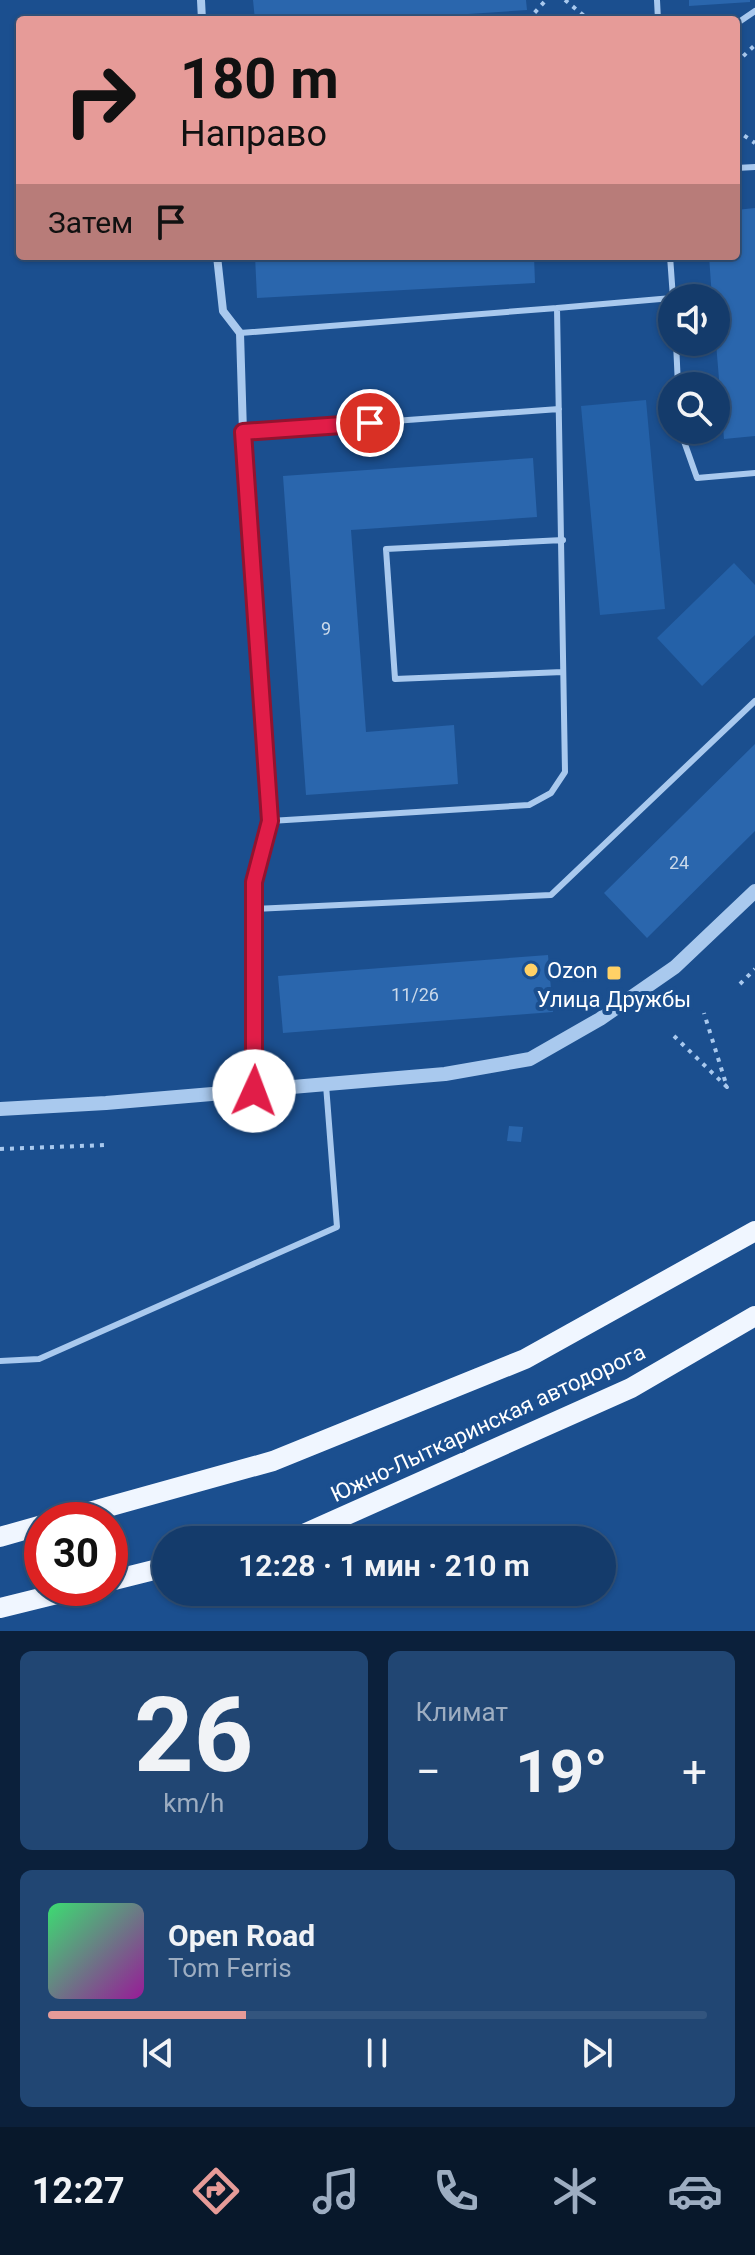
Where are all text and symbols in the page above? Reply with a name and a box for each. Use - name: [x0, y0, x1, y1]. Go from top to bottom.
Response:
- text: 180 m: [180, 46, 339, 112]
- icon: right: [48, 48, 152, 152]
- text: Направо: [180, 113, 327, 155]
- icon: arrive: [149, 200, 193, 244]
- text: Затем: [48, 205, 133, 240]
- map controls: [658, 284, 730, 444]
- button: sound: [658, 284, 730, 356]
- button: search: [658, 372, 730, 444]
- pin: [336, 389, 404, 457]
- icon: arrive: [348, 401, 392, 445]
- house number: 9: [321, 618, 331, 639]
- house number: 24: [669, 852, 689, 873]
- place label: Ozon: [547, 958, 598, 983]
- marker: Ozon: [522, 961, 540, 979]
- marker: Улица Дружбы: [605, 964, 623, 982]
- house number: 11/26: [391, 984, 439, 1005]
- place label: Улица Дружбы: [537, 987, 691, 1012]
- position arrow: [212, 1049, 296, 1133]
- street label: Южно-Лыткаринская автодорога: [327, 1339, 649, 1507]
- speed limit sign: 30: [24, 1502, 128, 1606]
- text: 12:28 · 1 мин · 210 m: [238, 1548, 530, 1583]
- text: 26: [134, 1675, 253, 1796]
- text: Климат: [416, 1697, 508, 1727]
- text: 19°: [515, 1736, 607, 1807]
- text: −: [416, 1746, 441, 1798]
- text: +: [682, 1746, 707, 1798]
- text: km/h: [163, 1788, 224, 1818]
- text: Open Road: [168, 1918, 315, 1953]
- text: Tom Ferris: [168, 1953, 292, 1983]
- icon: previous: [136, 2031, 180, 2075]
- icon: pause: [355, 2031, 399, 2075]
- icon: next: [575, 2031, 619, 2075]
- icon: directions: [188, 2163, 244, 2219]
- icon: music: [308, 2163, 364, 2219]
- icon: phone: [428, 2163, 484, 2219]
- icon: climate: [547, 2163, 603, 2219]
- icon: car: [667, 2163, 723, 2219]
- text: 12:27: [32, 2170, 125, 2212]

